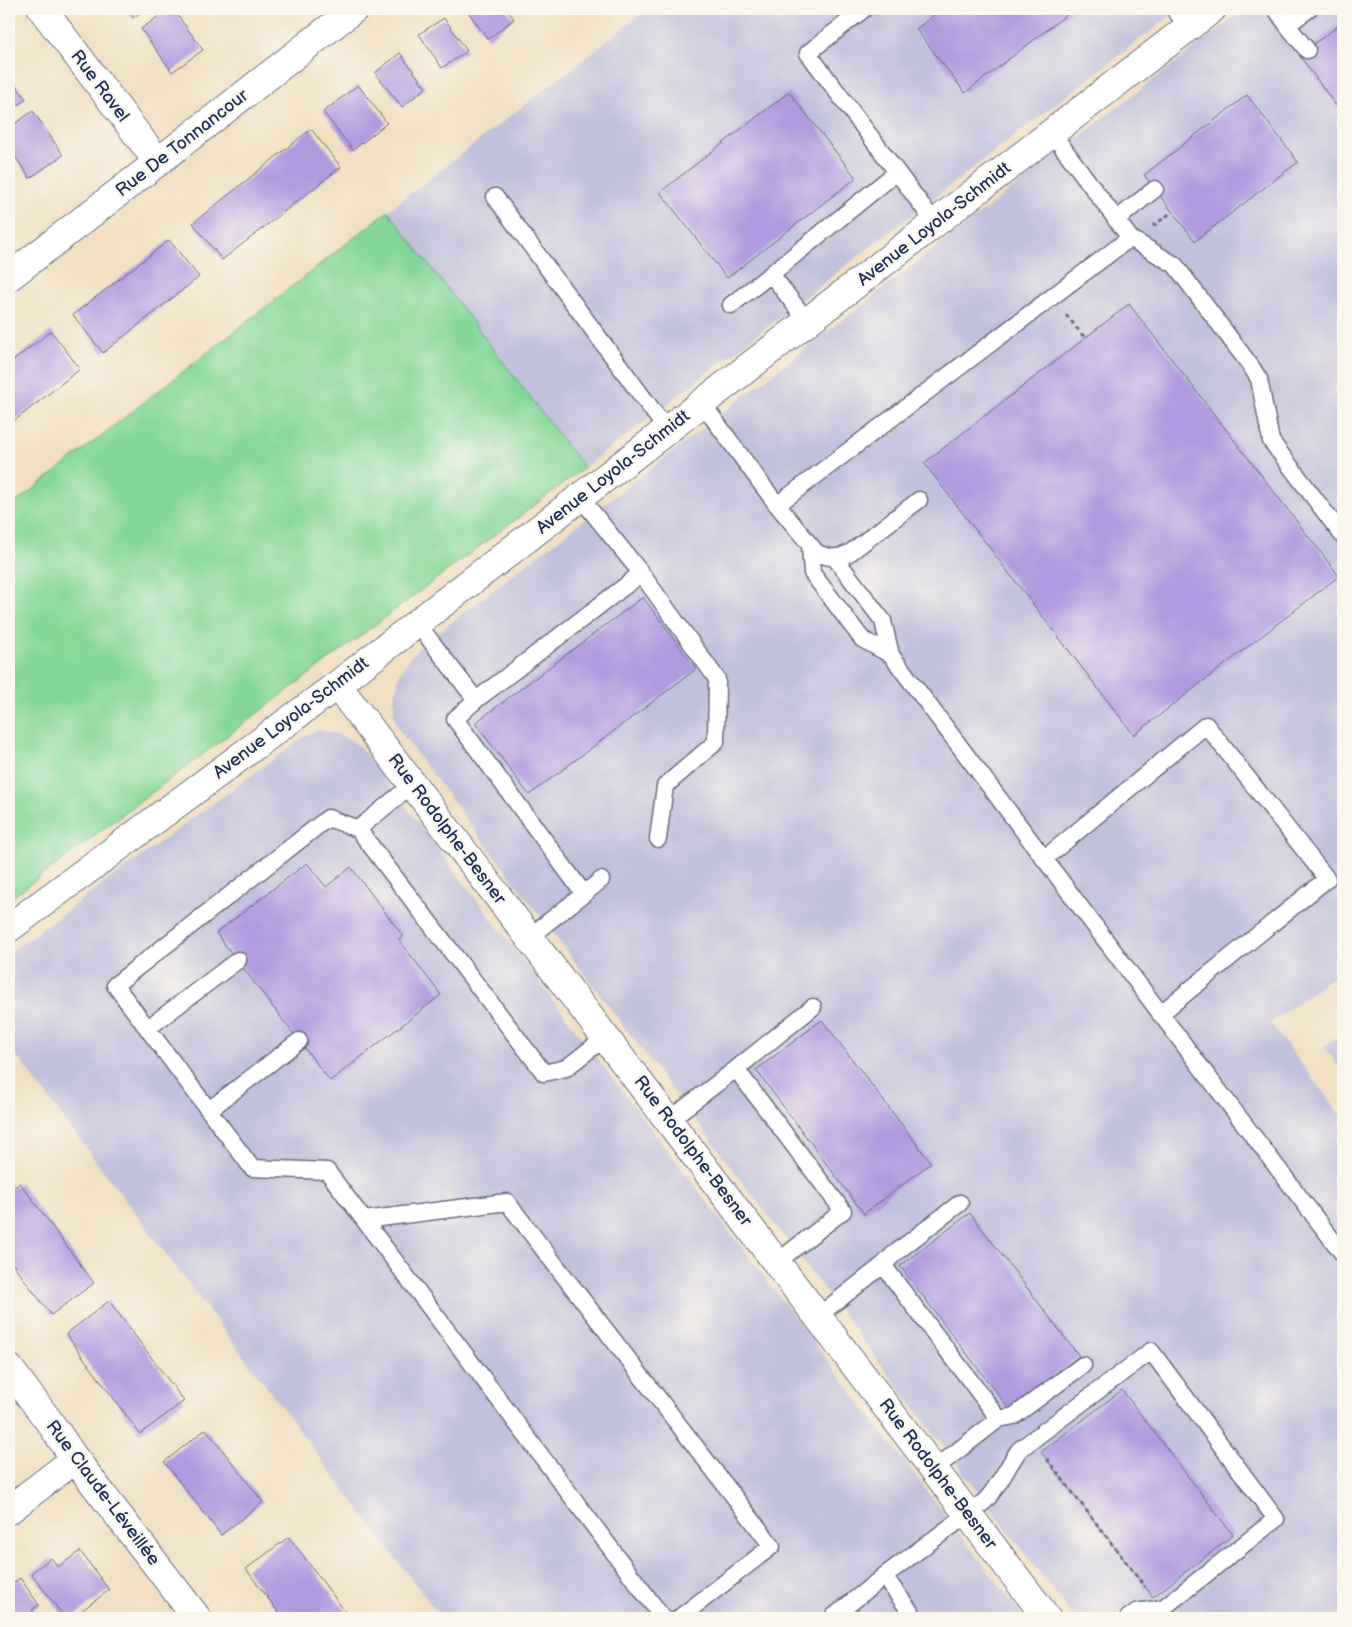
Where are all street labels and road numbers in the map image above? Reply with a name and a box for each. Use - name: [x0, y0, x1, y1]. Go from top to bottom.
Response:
- street label: Rue Ravel: [66, 46, 134, 126]
- street label: Rue De Tonnancour: [112, 85, 253, 201]
- street label: Avenue Loyola-Schmidt: [853, 157, 1015, 290]
- street label: Avenue Loyola-Schmidt: [532, 405, 694, 538]
- street label: Avenue Loyola-Schmidt: [209, 652, 373, 783]
- street label: Rue Rodolphe-Besner: [384, 750, 511, 909]
- street label: Rue Rodolphe-Besner: [630, 1072, 757, 1231]
- street label: Rue Rodolphe-Besner: [875, 1395, 1002, 1554]
- street label: Rue Claude-Léveillée: [42, 1416, 165, 1570]

